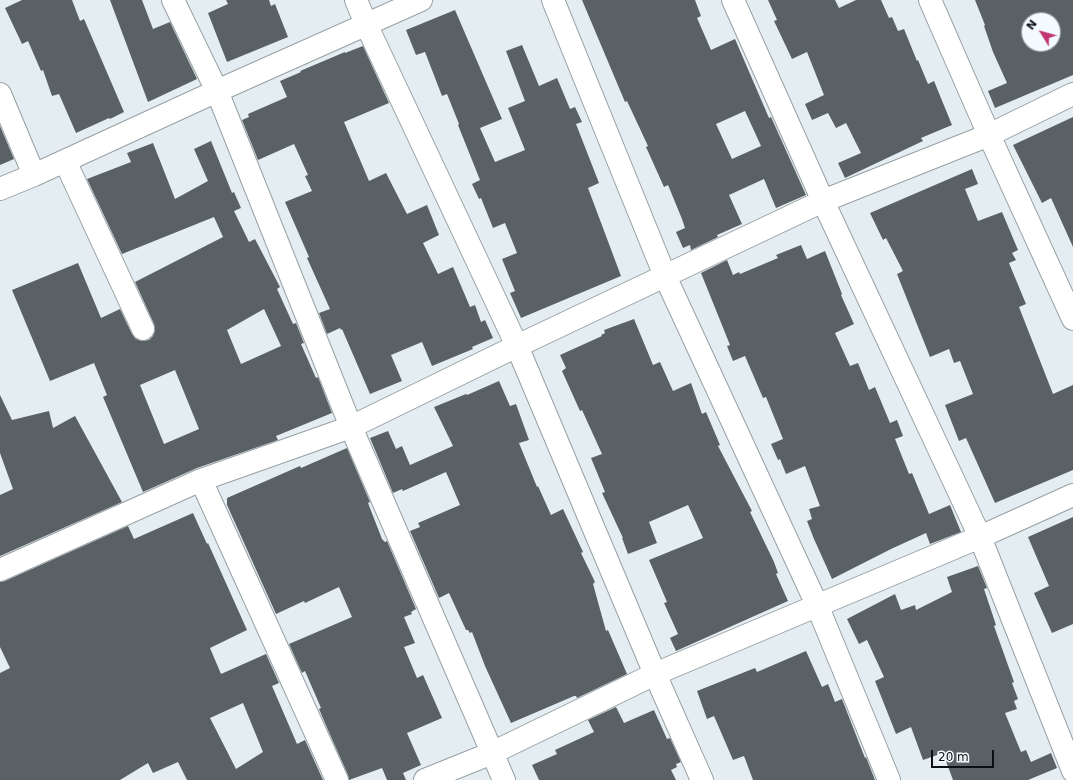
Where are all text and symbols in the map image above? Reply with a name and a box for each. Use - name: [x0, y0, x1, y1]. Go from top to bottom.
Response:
- north arrow: [1021, 12, 1061, 52]
- text: N: [1024, 17, 1040, 33]
- scale bar: [933, 742, 996, 768]
- text: 20 m: [938, 750, 969, 764]

